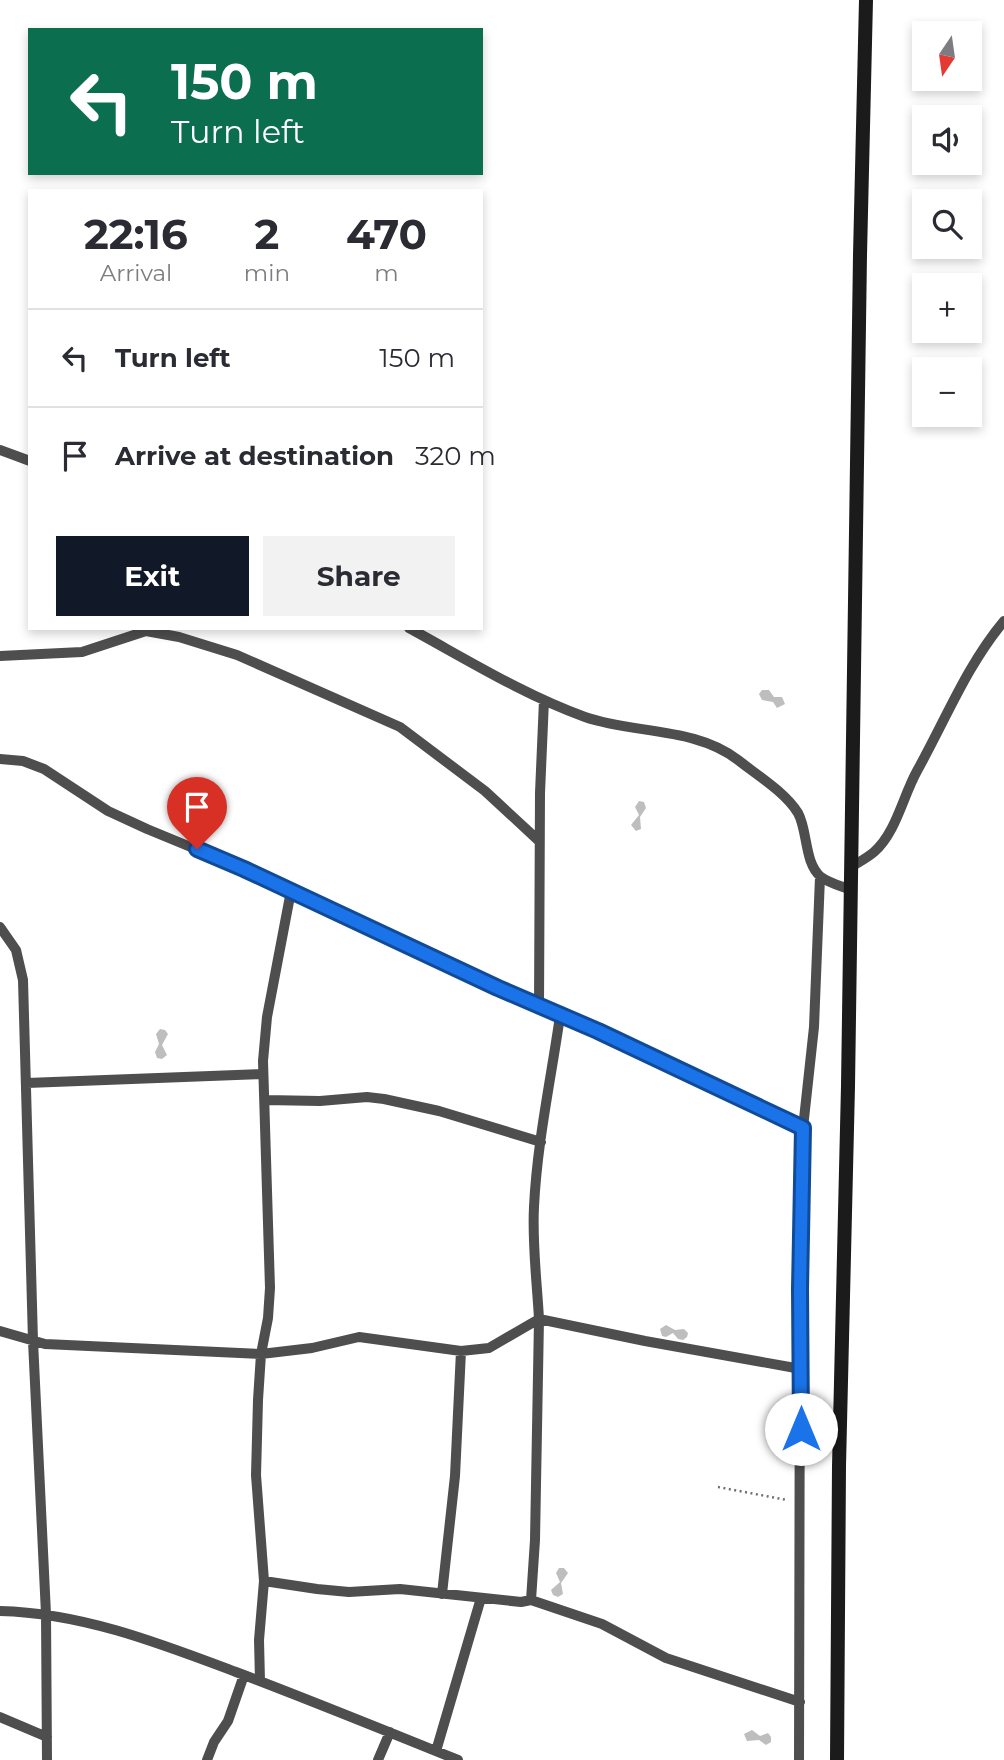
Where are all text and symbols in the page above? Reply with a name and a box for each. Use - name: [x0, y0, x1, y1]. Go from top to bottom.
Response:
- north arrow: [912, 21, 982, 91]
- map controls: [912, 21, 982, 427]
- text: 150 m: [171, 52, 318, 111]
- icon: left: [56, 56, 147, 147]
- button: sound: [912, 105, 982, 175]
- text: Turn left: [171, 112, 305, 151]
- button: search: [912, 189, 982, 259]
- text: 22:16: [84, 208, 188, 260]
- text: 2: [255, 208, 279, 260]
- text: 470: [346, 208, 427, 260]
- text: Arrival: [100, 259, 172, 287]
- text: min: [244, 259, 290, 287]
- text: m: [374, 259, 399, 287]
- button: +: [912, 273, 982, 343]
- icon: left: [56, 339, 94, 377]
- text: Turn left: [115, 342, 231, 374]
- text: 150 m: [379, 342, 455, 374]
- button: −: [912, 357, 982, 427]
- icon: arrive: [56, 437, 94, 475]
- text: Arrive at destination: [115, 440, 394, 472]
- text: 320 m: [415, 440, 496, 472]
- button: Exit: [56, 536, 249, 616]
- button: Share: [263, 536, 455, 616]
- pin: [167, 777, 227, 849]
- icon: arrive: [178, 788, 216, 826]
- position arrow: [764, 1392, 838, 1466]

